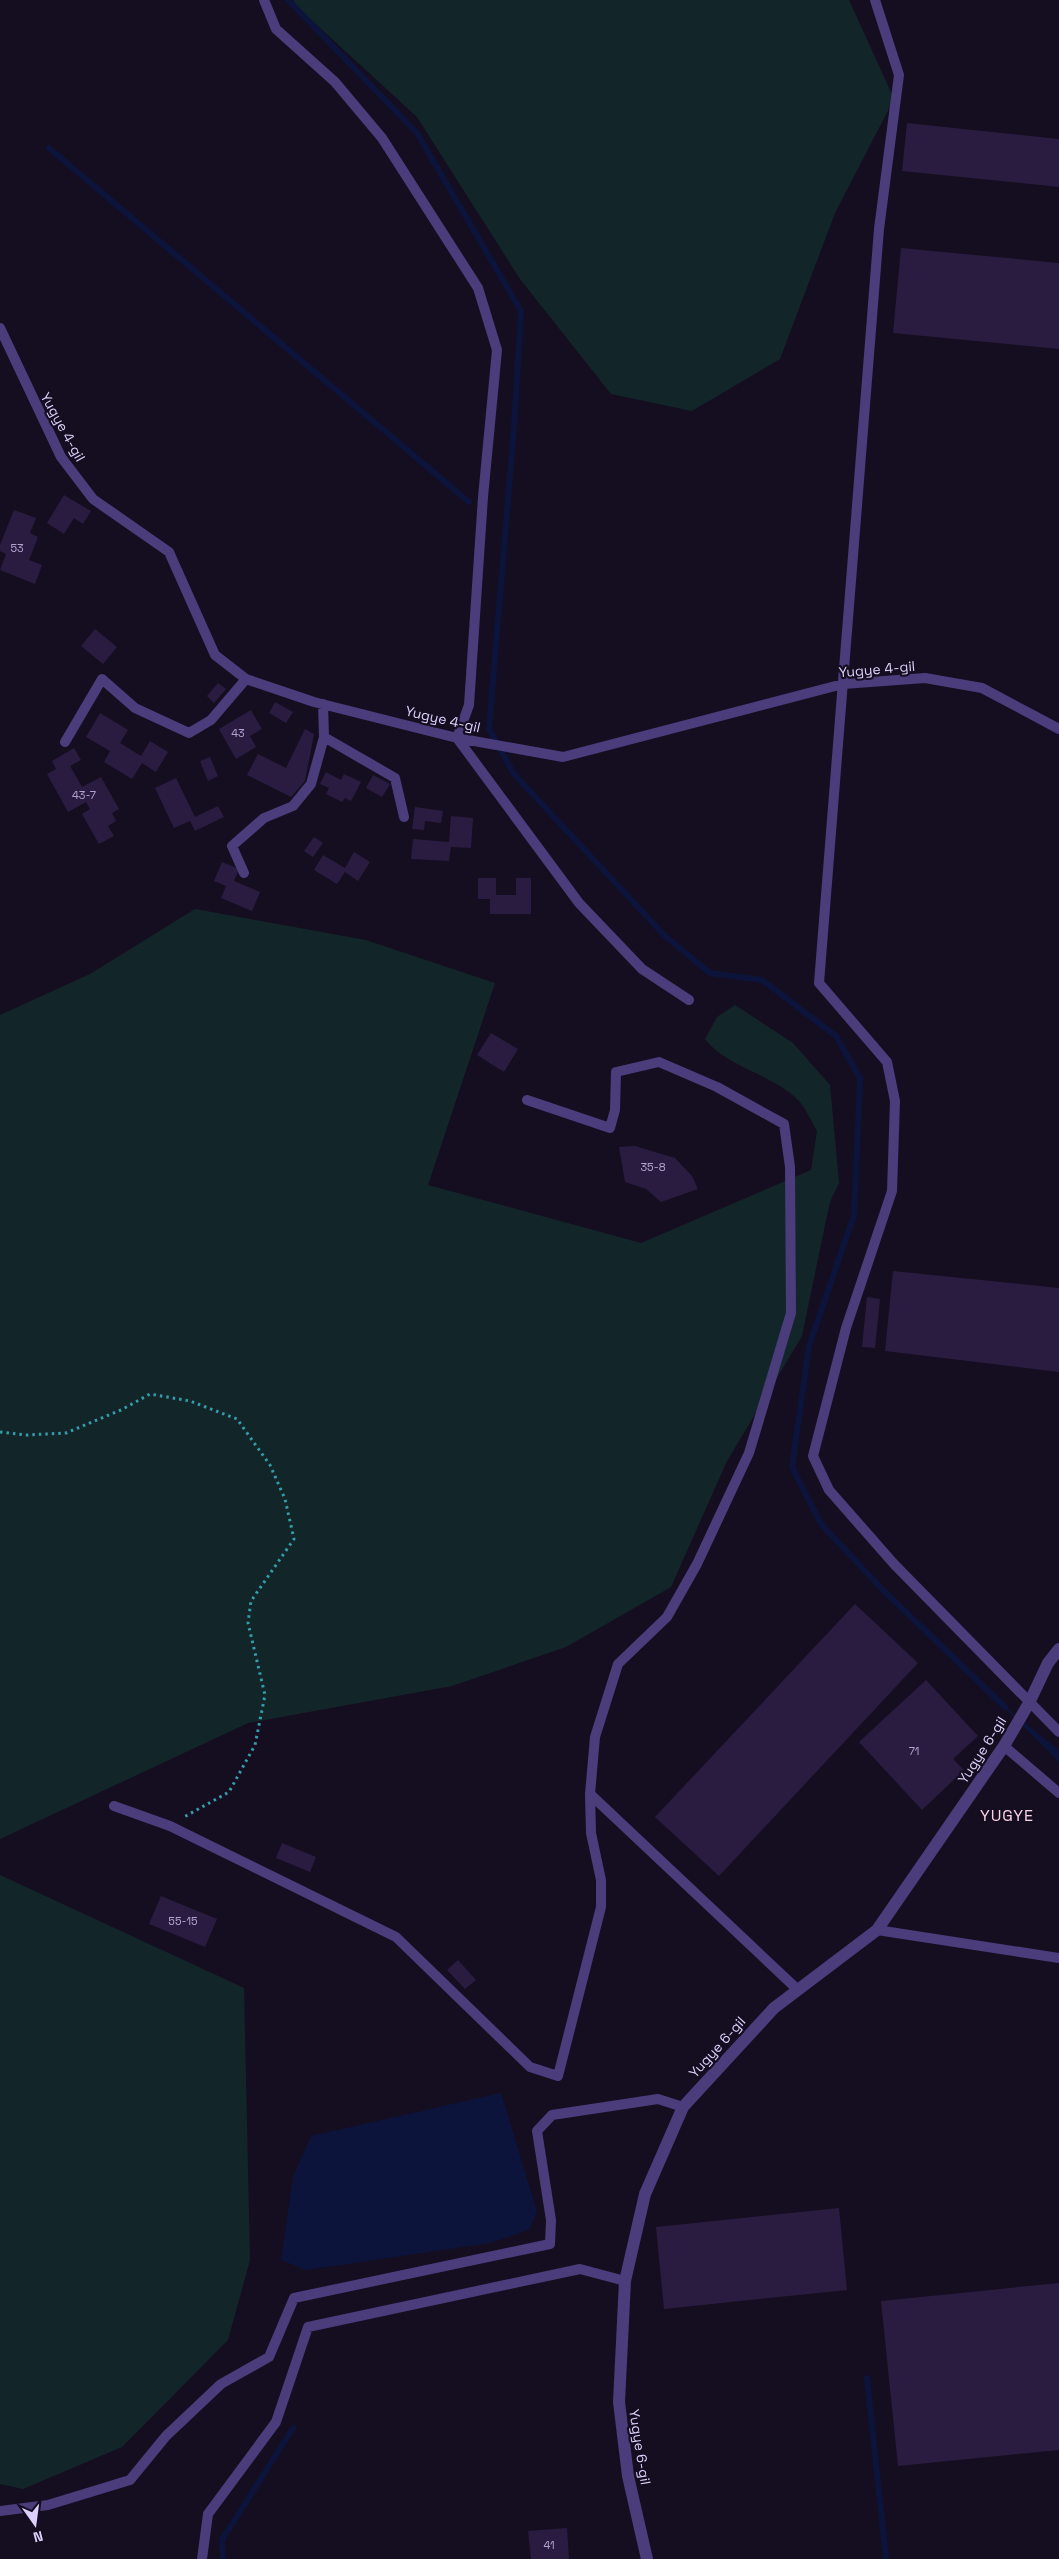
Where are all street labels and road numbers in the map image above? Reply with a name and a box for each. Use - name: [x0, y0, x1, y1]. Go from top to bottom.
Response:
- street label: Yugye 4-gil: [37, 389, 89, 465]
- street label: Yugye 4-gil: [838, 657, 916, 681]
- street label: Yugye 4-gil: [404, 702, 482, 736]
- street label: Yugye 6-gil: [954, 1713, 1010, 1787]
- street label: Yugye 6-gil: [685, 2013, 749, 2081]
- street label: Yugye 6-gil: [625, 2408, 655, 2486]

